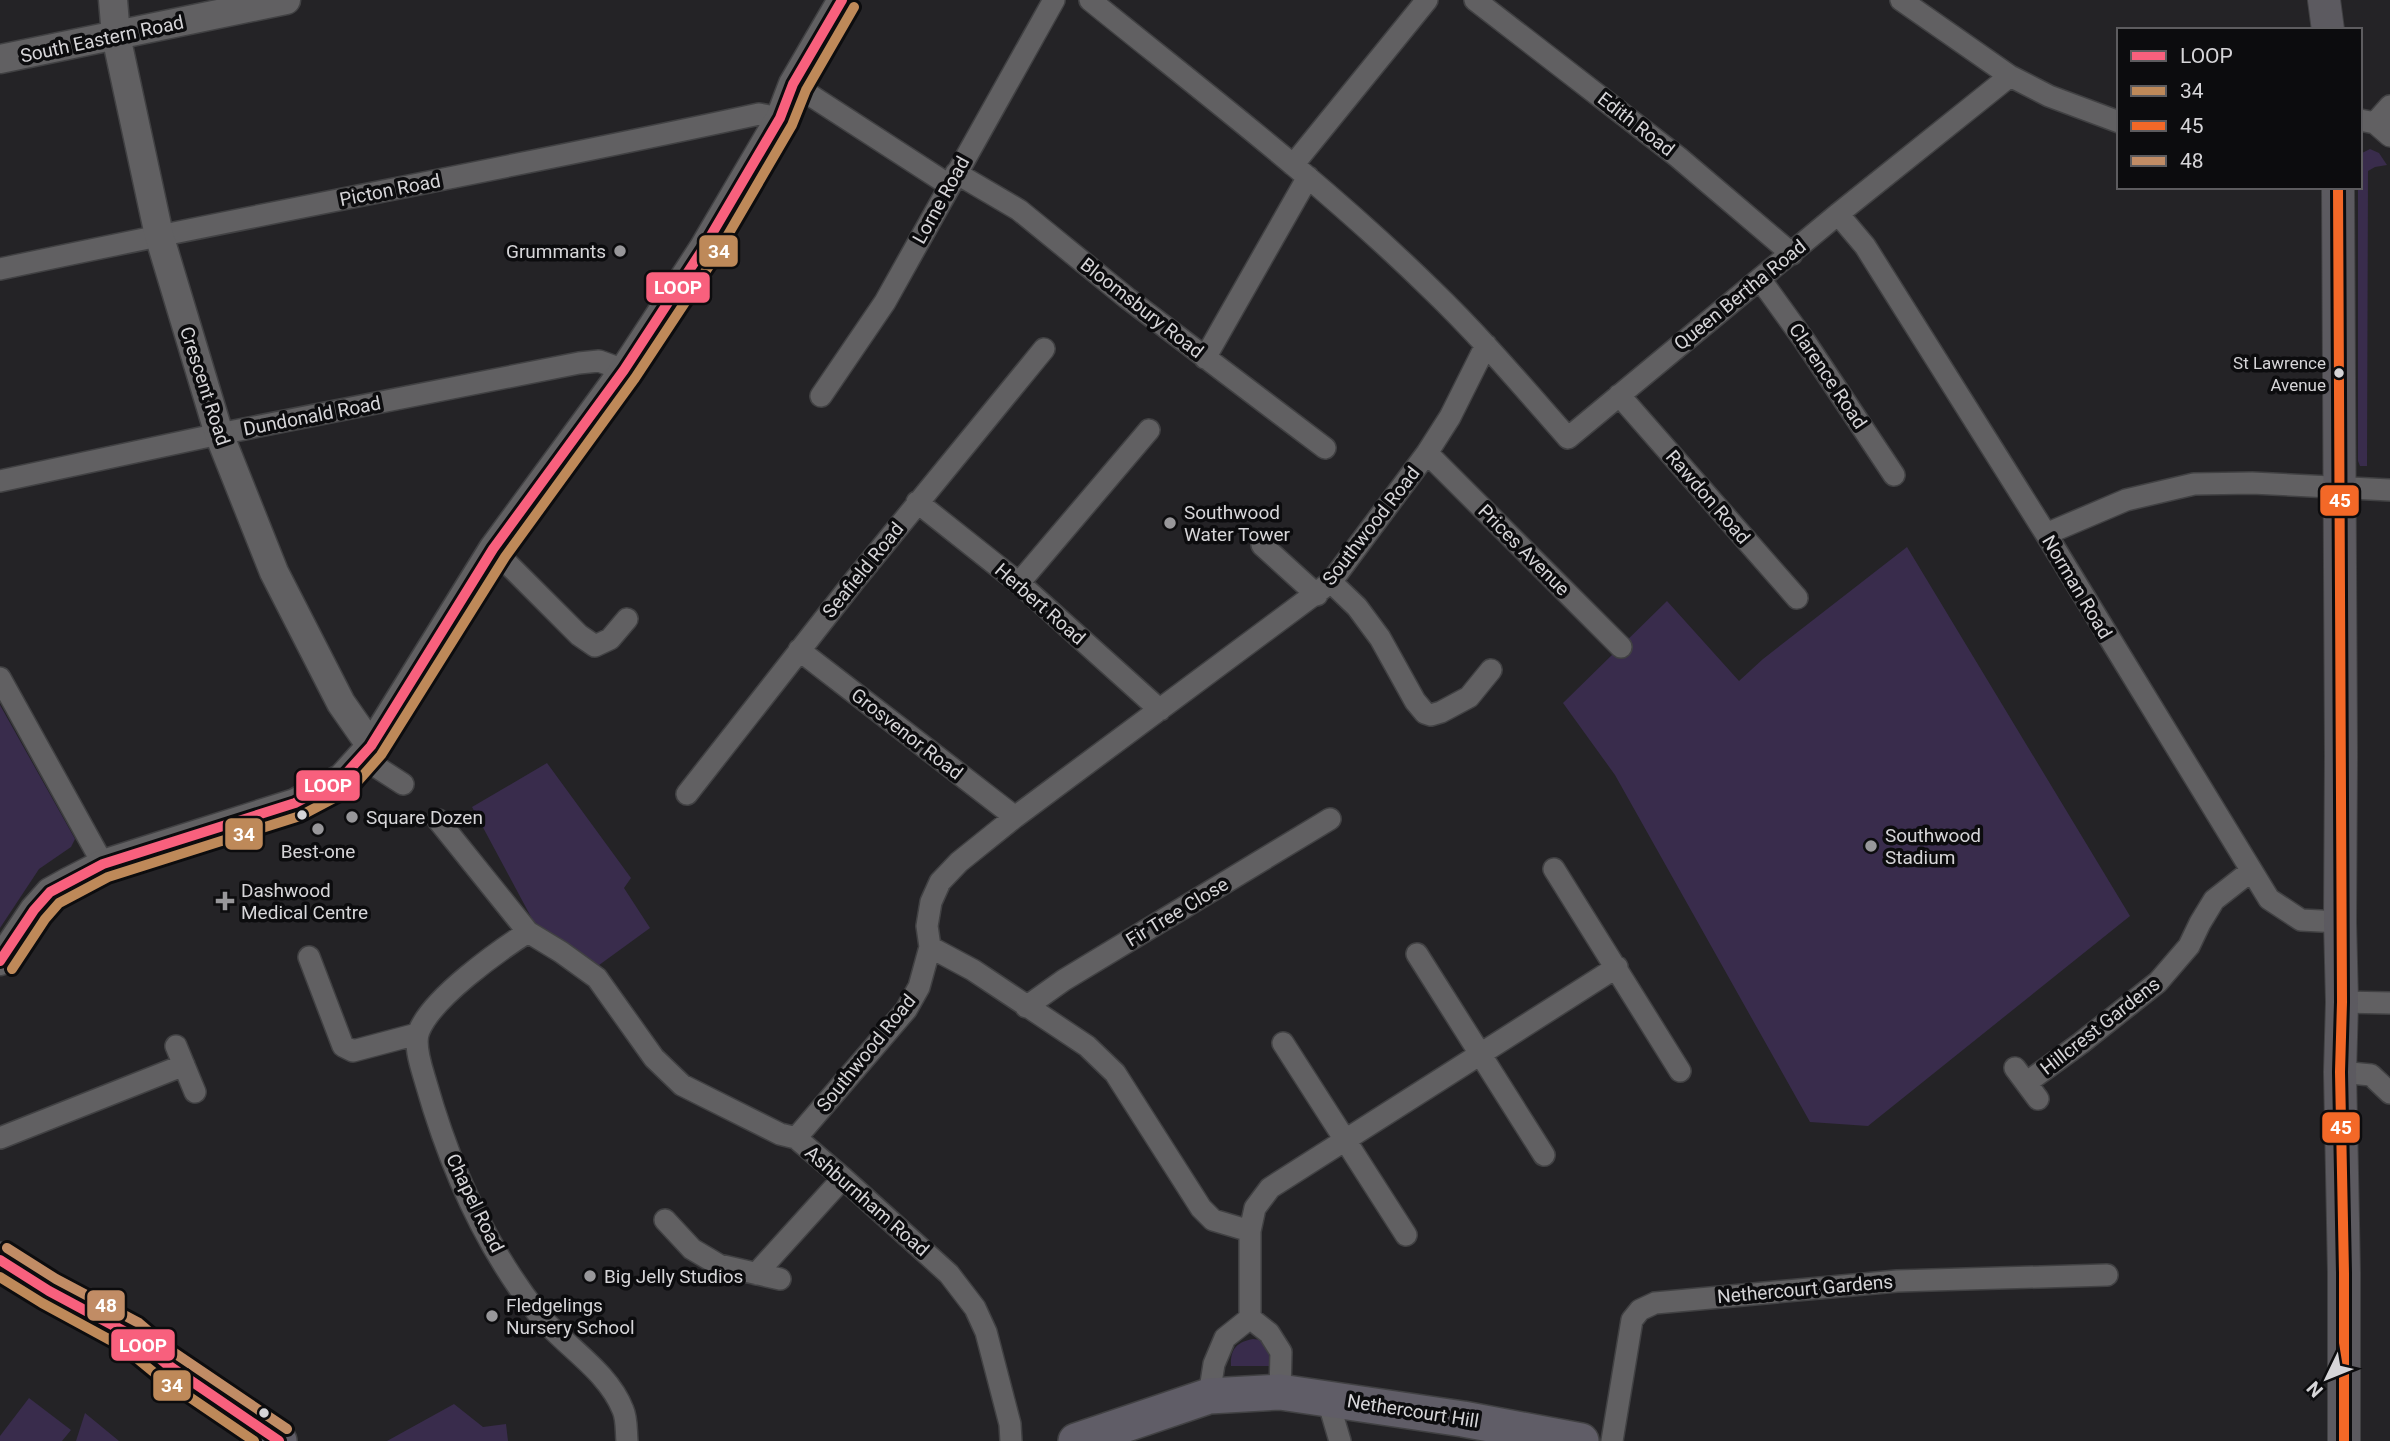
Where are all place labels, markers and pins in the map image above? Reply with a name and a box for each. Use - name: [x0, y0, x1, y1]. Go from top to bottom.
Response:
- place label: Grummants: [506, 240, 606, 263]
- marker: Grummants: [612, 243, 628, 259]
- place label: St Lawrence Avenue: [2233, 353, 2326, 395]
- marker: St Lawrence Avenue: [2332, 366, 2346, 380]
- place label: Southwood Water Tower: [1184, 501, 1291, 546]
- marker: Southwood Water Tower: [1162, 515, 1178, 531]
- place label: Square Dozen: [366, 806, 483, 829]
- unlabelled marker: [295, 808, 309, 822]
- marker: Square Dozen: [344, 809, 360, 825]
- marker: Best-one: [310, 821, 326, 837]
- place label: Southwood Stadium: [1885, 824, 1981, 869]
- marker: Southwood Stadium: [1863, 838, 1879, 854]
- place label: Best-one: [281, 840, 355, 863]
- place label: Dashwood Medical Centre: [241, 879, 368, 924]
- marker: Dashwood Medical Centre: [215, 891, 235, 911]
- place label: Big Jelly Studios: [604, 1265, 743, 1288]
- marker: Big Jelly Studios: [582, 1268, 598, 1284]
- place label: Fledgelings Nursery School: [506, 1294, 635, 1339]
- marker: Fledgelings Nursery School: [484, 1308, 500, 1324]
- unlabelled marker: [257, 1406, 271, 1420]

